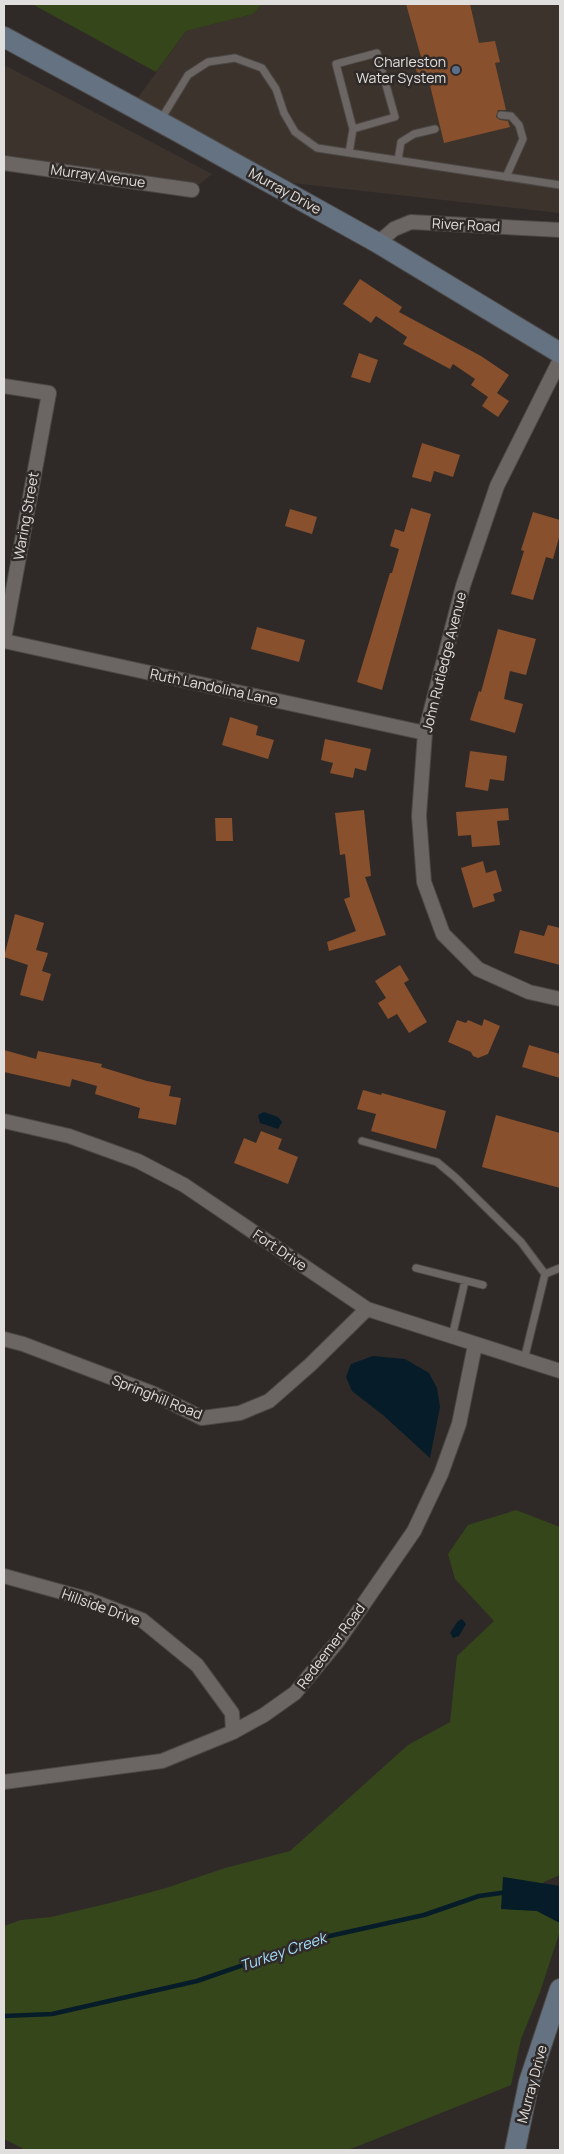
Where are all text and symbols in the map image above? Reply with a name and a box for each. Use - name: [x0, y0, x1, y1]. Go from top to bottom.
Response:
- place label: Charleston Water System: [356, 52, 446, 87]
- marker: Charleston Water System: [450, 64, 462, 76]
- street label: Murray Avenue: [50, 159, 147, 192]
- street label: Murray Drive: [246, 163, 325, 218]
- street label: River Road: [432, 213, 501, 236]
- street label: Waring Street: [8, 470, 43, 561]
- street label: John Rutledge Avenue: [417, 590, 470, 734]
- street label: Ruth Landolina Lane: [148, 664, 280, 709]
- street label: Fort Drive: [250, 1225, 311, 1275]
- street label: Springhill Road: [109, 1370, 205, 1423]
- street label: Hillside Drive: [59, 1584, 143, 1629]
- street label: Redeemer Road: [292, 1599, 369, 1692]
- water label: Turkey Creek: [237, 1926, 331, 1976]
- street label: Murray Drive: [512, 2043, 551, 2125]

